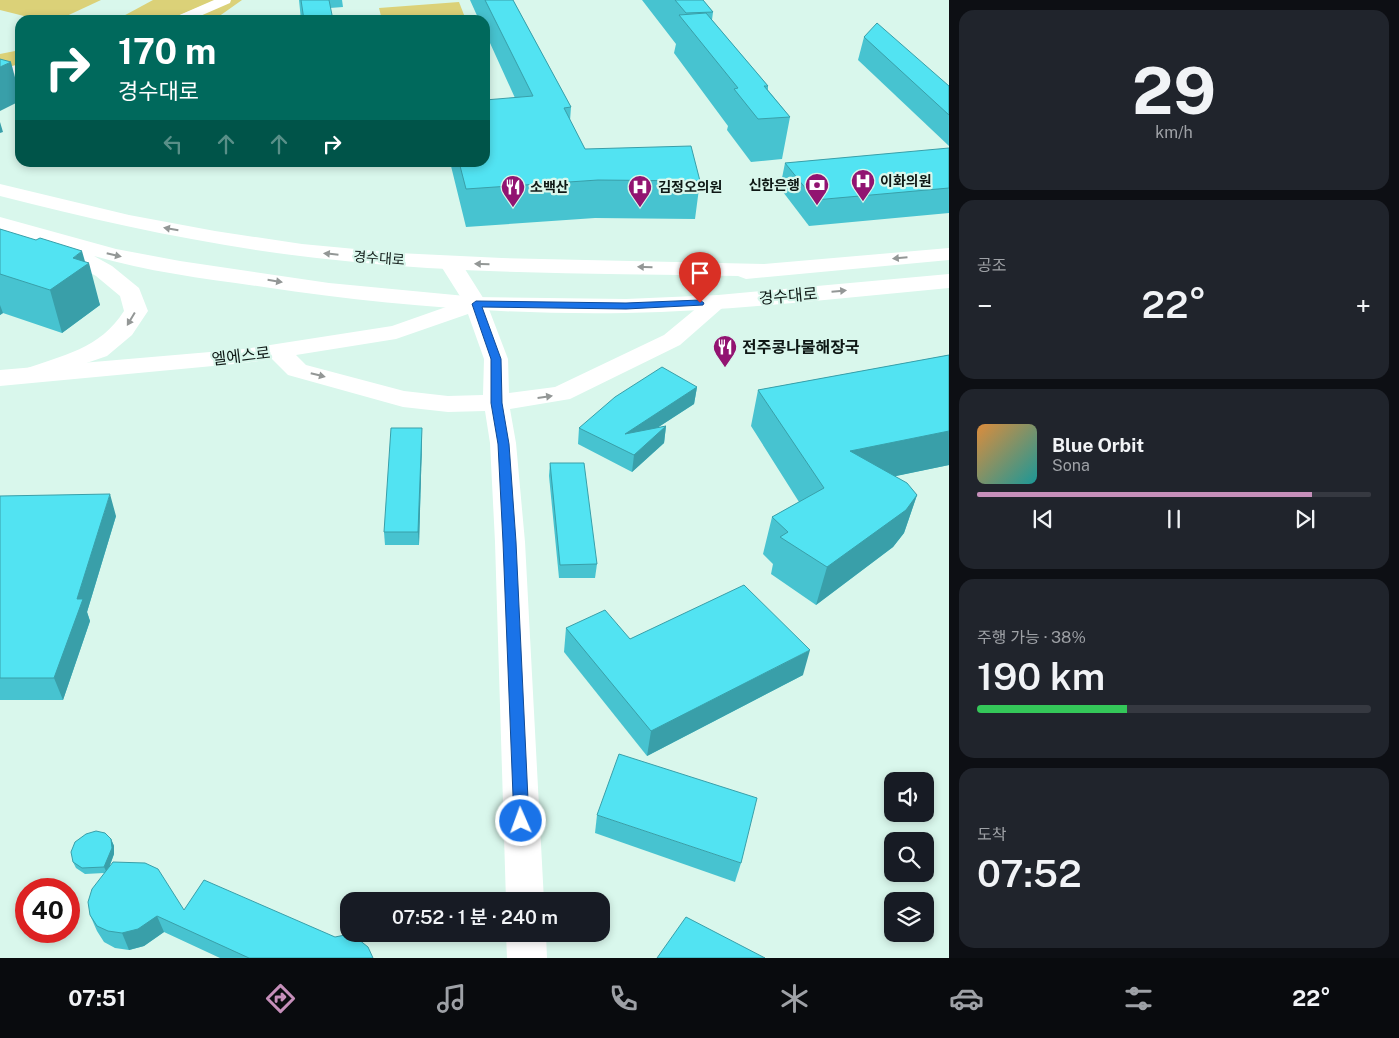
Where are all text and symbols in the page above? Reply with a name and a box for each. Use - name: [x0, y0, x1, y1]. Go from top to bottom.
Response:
- text: 170 m: [118, 31, 216, 72]
- icon: right: [35, 35, 100, 100]
- text: 29: [1132, 52, 1216, 129]
- text: 경수대로: [118, 78, 199, 104]
- text: km/h: [1155, 123, 1193, 142]
- icon: left: [159, 130, 187, 158]
- icon: ahead: [212, 130, 240, 158]
- icon: ahead: [265, 130, 293, 158]
- icon: right: [318, 130, 346, 158]
- hospital icon: 이화의원: [850, 168, 876, 202]
- bank icon: 신한은행: [804, 172, 830, 206]
- place label: 이화의원: [880, 173, 932, 189]
- restaurant icon: 소백산: [500, 174, 526, 208]
- hospital icon: 김정오의원: [627, 174, 653, 208]
- place label: 신한은행: [748, 177, 800, 193]
- place label: 소백산: [530, 179, 569, 195]
- place label: 김정오의원: [658, 179, 722, 195]
- one-way arrow: [162, 225, 178, 233]
- street label: 경수대로: [353, 248, 405, 268]
- one-way arrow: [323, 250, 339, 258]
- one-way arrow: [107, 251, 122, 259]
- pin: [679, 252, 721, 303]
- one-way arrow: [892, 254, 908, 262]
- text: 공조: [977, 256, 1006, 275]
- icon: arrive: [686, 259, 714, 287]
- one-way arrow: [474, 260, 490, 268]
- one-way arrow: [636, 263, 652, 271]
- one-way arrow: [267, 278, 283, 286]
- text: 22°: [1142, 282, 1206, 327]
- street label: 경수대로: [758, 284, 818, 308]
- one-way arrow: [832, 287, 848, 295]
- text: −: [977, 289, 993, 322]
- text: +: [1355, 289, 1371, 322]
- one-way arrow: [127, 313, 136, 326]
- restaurant icon: 전주콩나물해장국: [712, 334, 738, 368]
- place label: 전주콩나물해장국: [742, 338, 860, 357]
- street label: 엘에스로: [211, 343, 272, 369]
- one-way arrow: [311, 371, 326, 379]
- one-way arrow: [537, 392, 553, 400]
- text: Blue Orbit: [1052, 434, 1144, 456]
- text: Sona: [1052, 456, 1090, 475]
- icon: previous: [1029, 505, 1057, 533]
- icon: pause: [1160, 505, 1188, 533]
- icon: next: [1291, 505, 1319, 533]
- text: 주행 가능 · 38%: [977, 628, 1086, 647]
- text: 190 km: [977, 654, 1105, 699]
- map controls: [884, 772, 934, 942]
- button: sound: [884, 772, 934, 822]
- position arrow: [494, 794, 546, 846]
- text: 도착: [977, 825, 1006, 844]
- button: search: [884, 832, 934, 882]
- text: 07:52: [977, 851, 1082, 896]
- speed limit sign: 40: [15, 878, 80, 943]
- button: layers: [884, 892, 934, 942]
- text: 07:52 · 1 분 · 240 m: [392, 906, 558, 928]
- icon: directions: [263, 981, 298, 1016]
- icon: music: [434, 981, 469, 1016]
- icon: phone: [606, 981, 641, 1016]
- icon: climate: [777, 981, 812, 1016]
- icon: car: [949, 981, 984, 1016]
- icon: filters: [1121, 981, 1156, 1016]
- text: 07:51: [68, 985, 126, 1011]
- text: 22°: [1292, 985, 1331, 1011]

